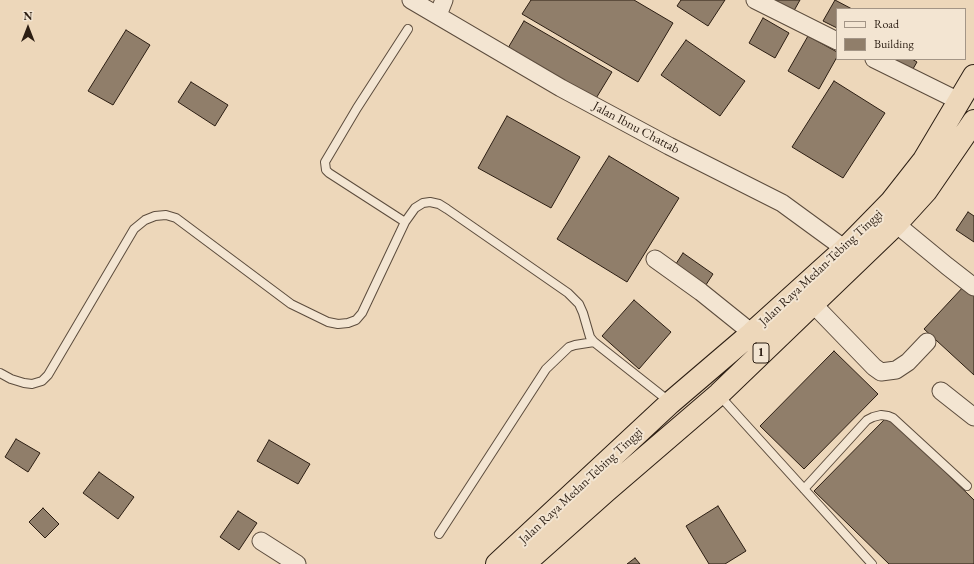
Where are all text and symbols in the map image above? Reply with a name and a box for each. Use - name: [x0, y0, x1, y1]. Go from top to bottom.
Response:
- north arrow: [8, 8, 48, 48]
- legend: [836, 8, 966, 60]
- text: N: [24, 9, 32, 23]
- text: Road: [874, 16, 899, 32]
- text: Building: [874, 36, 914, 52]
- street label: Jalan Ibnu Chattab: [590, 99, 682, 157]
- street label: Jalan Raya Medan-Tebing Tinggi: [756, 207, 886, 329]
- road number: 1: [753, 343, 769, 363]
- street label: Jalan Raya Medan-Tebing Tinggi: [516, 425, 646, 547]

